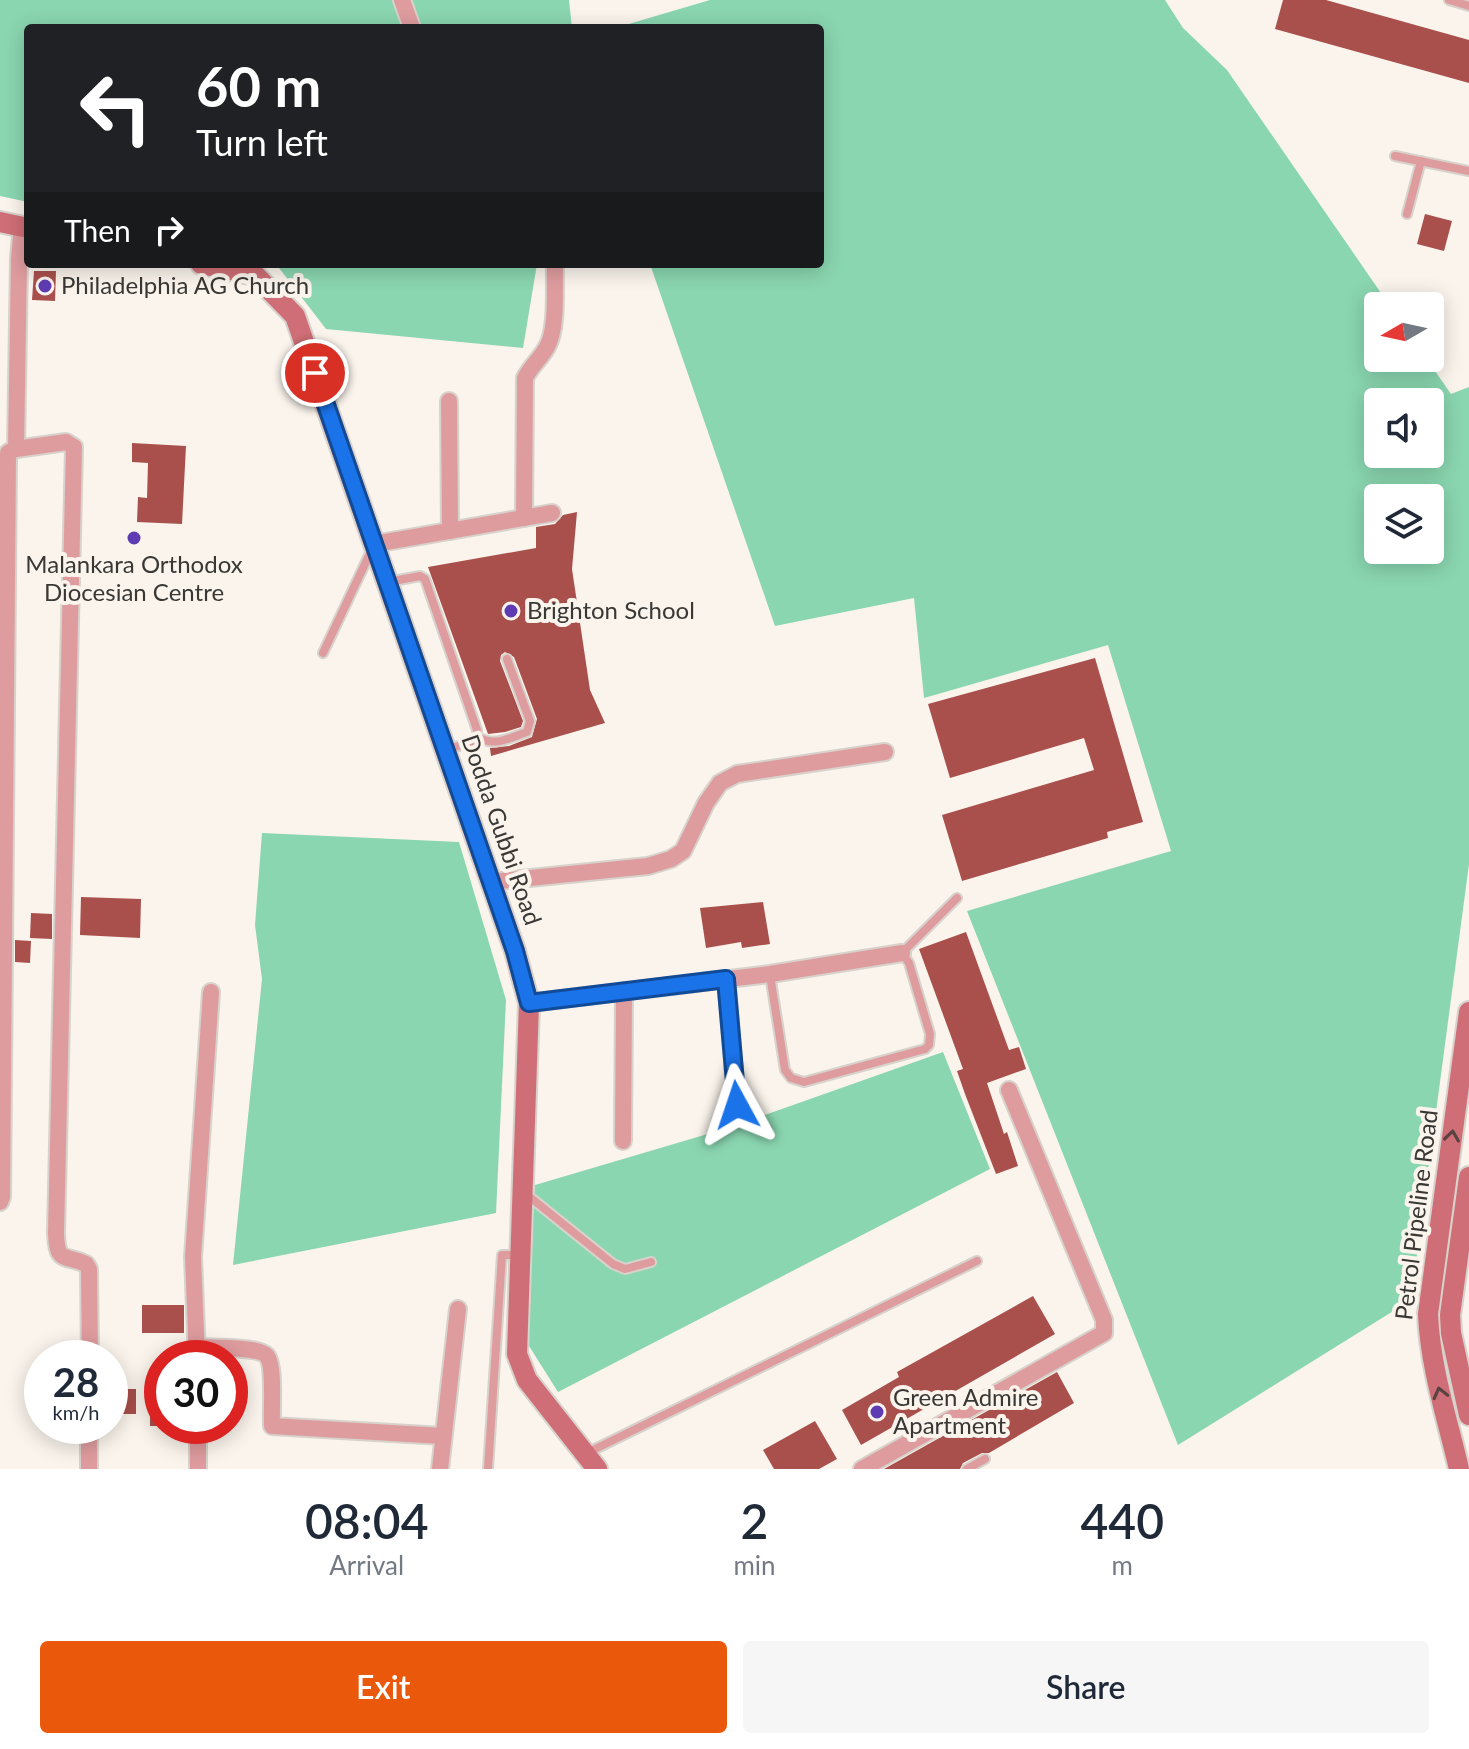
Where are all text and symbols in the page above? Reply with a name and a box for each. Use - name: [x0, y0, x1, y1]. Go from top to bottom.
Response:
- text: 60 m: [196, 52, 321, 119]
- icon: left: [64, 56, 168, 160]
- text: Turn left: [196, 120, 328, 164]
- icon: right: [147, 208, 191, 252]
- text: Then: [64, 212, 131, 248]
- place label: Philadelphia AG Church: [61, 270, 309, 299]
- marker: Philadelphia AG Church: [36, 277, 54, 295]
- north arrow: [1364, 292, 1444, 372]
- map controls: [1364, 292, 1444, 564]
- pin: [281, 339, 349, 407]
- icon: arrive: [293, 351, 337, 395]
- button: sound: [1364, 388, 1444, 468]
- button: layers: [1364, 484, 1444, 564]
- marker: Malankara Orthodox Diocesian Centre: [125, 529, 143, 547]
- place label: Malankara Orthodox Diocesian Centre: [25, 549, 243, 606]
- place label: Brighton School: [527, 595, 695, 624]
- marker: Brighton School: [502, 602, 520, 620]
- street label: Dodda Gubbi Road: [456, 731, 549, 928]
- position arrow: [695, 1063, 779, 1147]
- street label: Petrol Pipeline Road: [1388, 1108, 1443, 1322]
- one-way arrow: [1443, 1129, 1460, 1143]
- speed limit sign: 30: [144, 1340, 248, 1444]
- text: 28: [53, 1358, 99, 1406]
- place label: Green Admire Apartment: [893, 1382, 1039, 1439]
- one-way arrow: [1433, 1387, 1450, 1401]
- text: km/h: [53, 1400, 99, 1424]
- marker: Green Admire Apartment: [868, 1403, 886, 1421]
- text: 08:04: [305, 1492, 429, 1549]
- text: 2: [741, 1492, 768, 1549]
- text: 440: [1081, 1492, 1164, 1549]
- text: Arrival: [329, 1549, 404, 1581]
- text: min: [733, 1549, 776, 1581]
- text: m: [1112, 1549, 1133, 1581]
- button: Exit: [40, 1641, 727, 1733]
- button: Share: [743, 1641, 1429, 1733]

